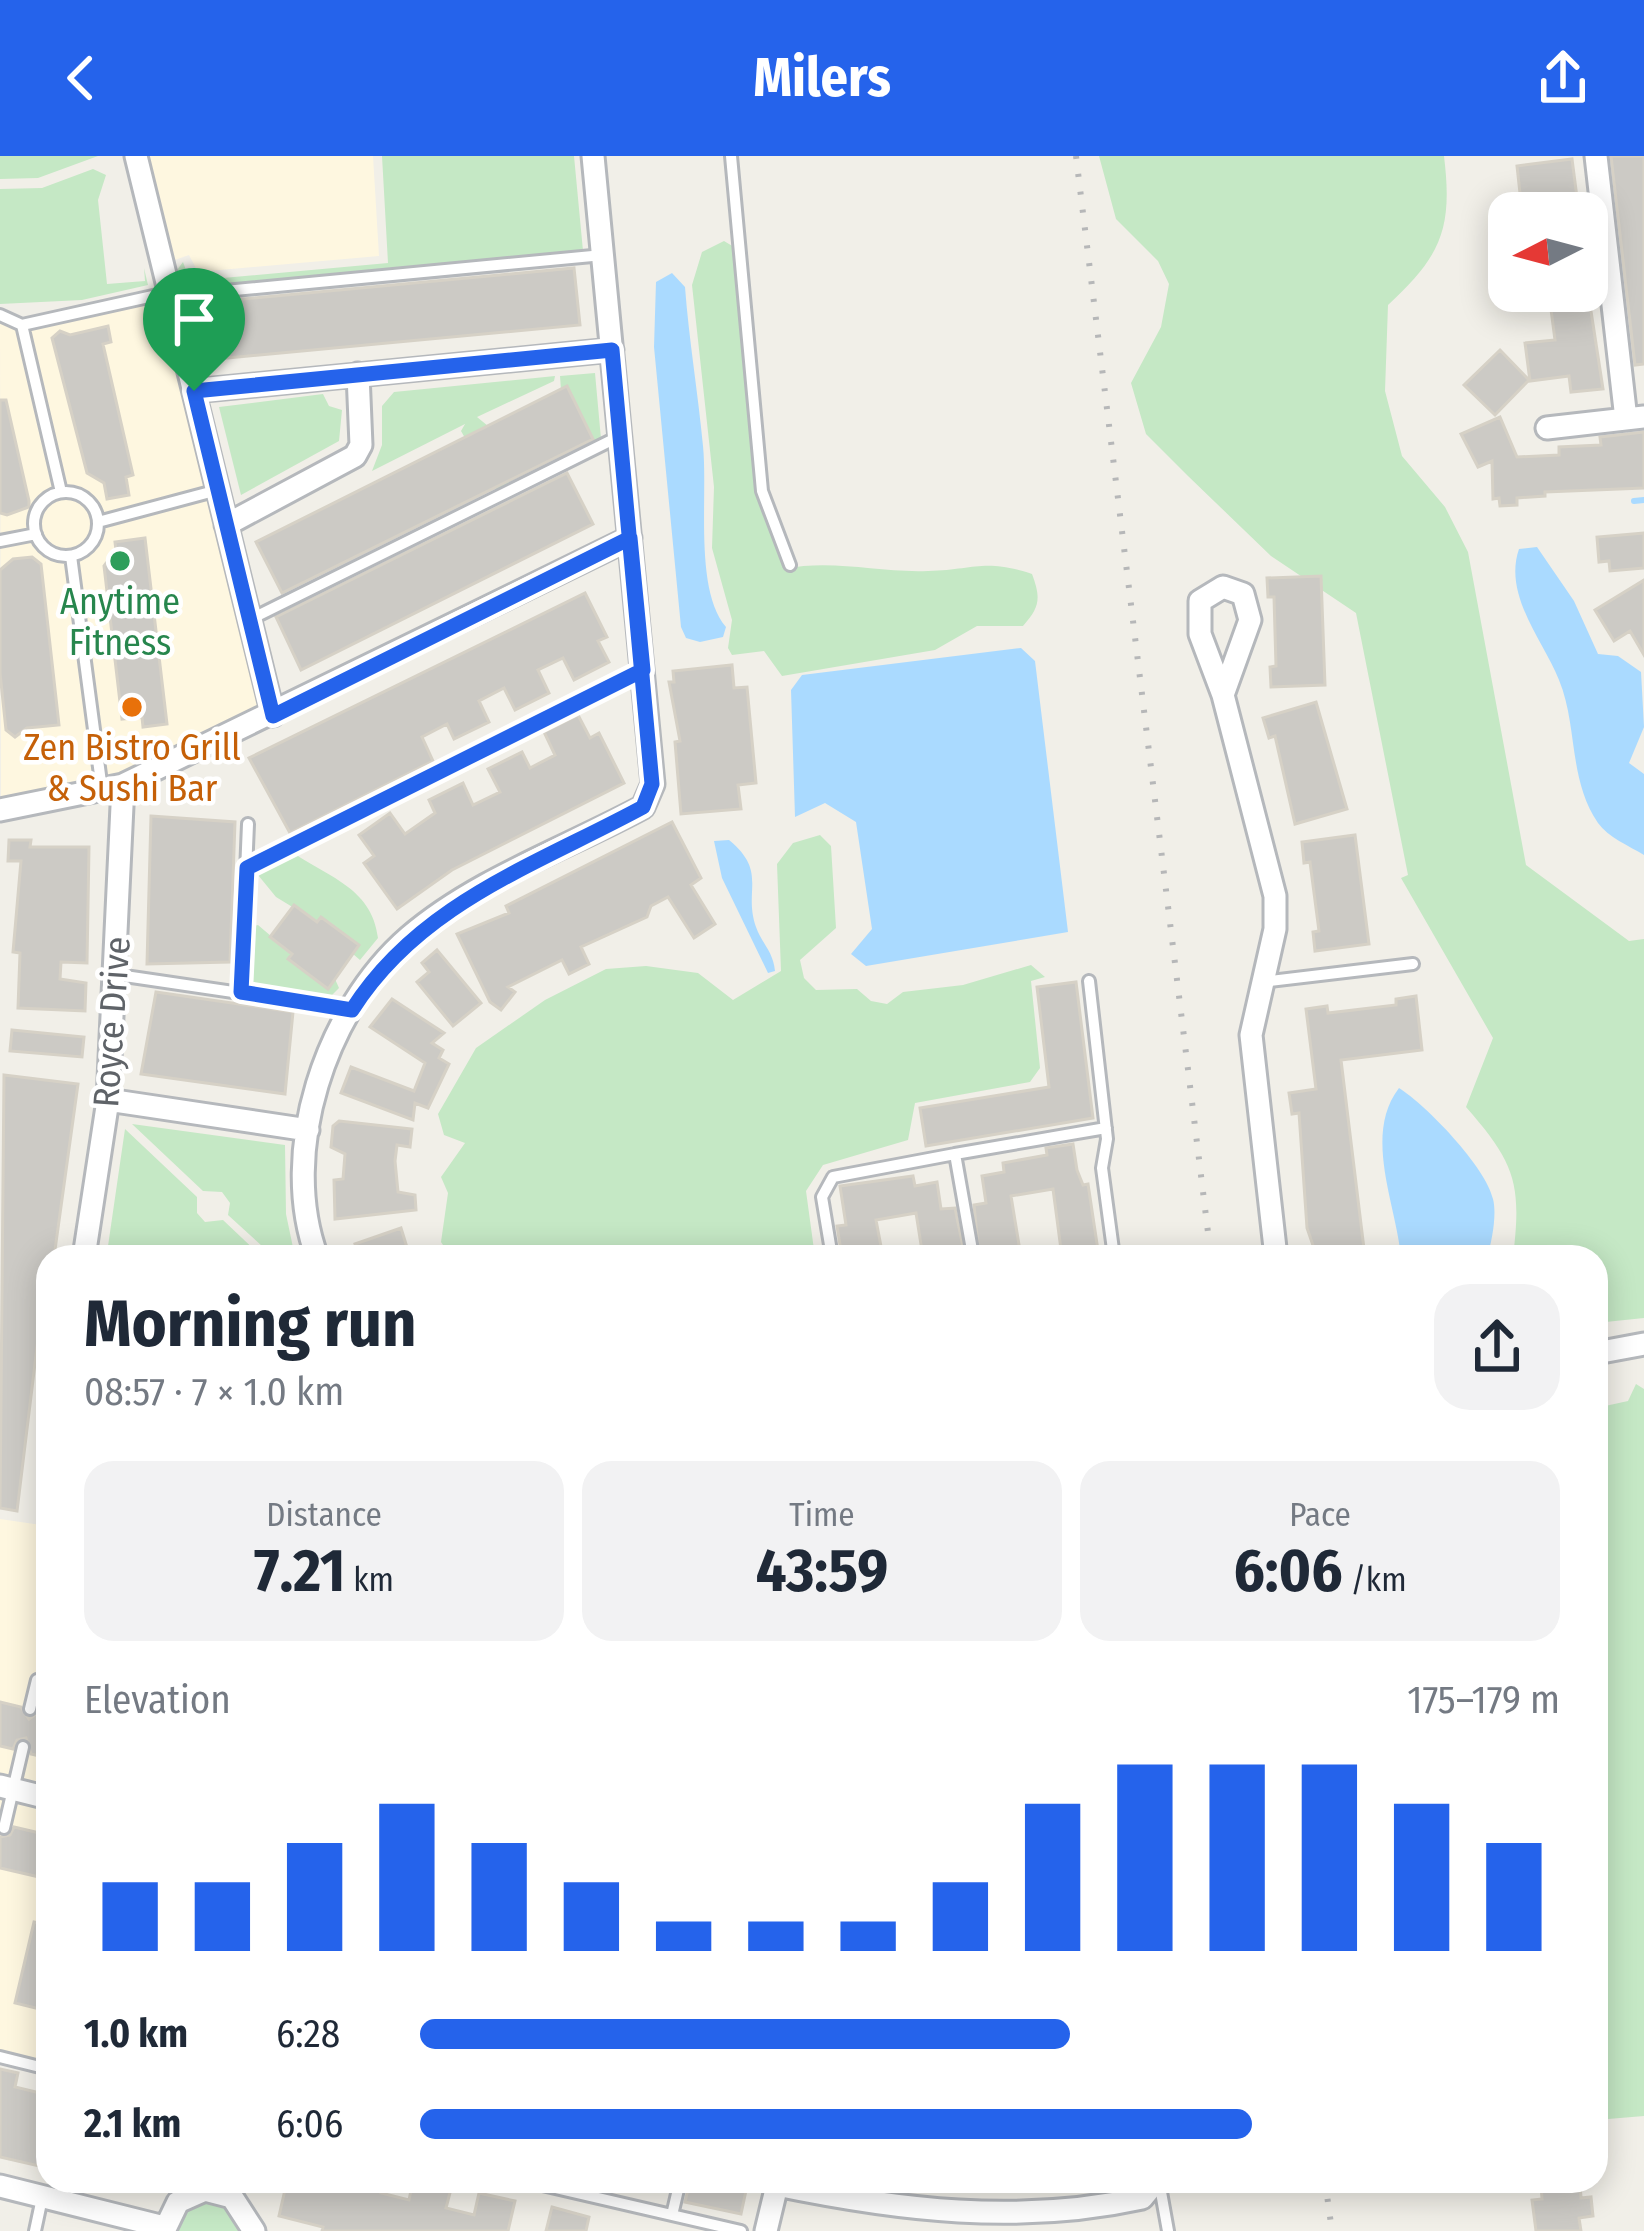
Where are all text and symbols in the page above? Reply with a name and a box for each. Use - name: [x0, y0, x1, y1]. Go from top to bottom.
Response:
- icon: back: [48, 45, 114, 111]
- icon: share: [1530, 45, 1596, 111]
- text: Milers: [753, 46, 891, 110]
- north arrow: [1488, 192, 1608, 312]
- map controls: [1488, 192, 1608, 312]
- pin: [143, 268, 245, 391]
- icon: arrive: [161, 286, 227, 352]
- marker: Anytime Fitness: [107, 548, 133, 574]
- place label: Anytime Fitness: [60, 580, 180, 665]
- marker: Zen Bistro Grill & Sushi Bar: [119, 694, 145, 720]
- place label: Zen Bistro Grill & Sushi Bar: [23, 726, 241, 811]
- street label: Royce Drive: [84, 935, 140, 1109]
- text: Morning run: [84, 1284, 417, 1363]
- button: share: [1434, 1284, 1560, 1410]
- text: 08:57 · 7 × 1.0 km: [84, 1369, 344, 1415]
- text: Distance: [266, 1495, 382, 1535]
- text: Time: [789, 1495, 855, 1535]
- text: Pace: [1289, 1495, 1351, 1535]
- text: 7.21: [254, 1535, 345, 1607]
- text: 43:59: [756, 1535, 888, 1607]
- text: 6:06: [1233, 1535, 1343, 1607]
- text: km: [345, 1560, 394, 1600]
- text: /km: [1343, 1560, 1407, 1600]
- text: Elevation: [84, 1677, 231, 1723]
- text: 175–179 m: [1407, 1677, 1560, 1723]
- text: 1.0 km: [84, 2011, 188, 2057]
- text: 6:28: [276, 2011, 340, 2057]
- text: 2.1 km: [84, 2101, 181, 2147]
- text: 6:06: [276, 2101, 343, 2147]

